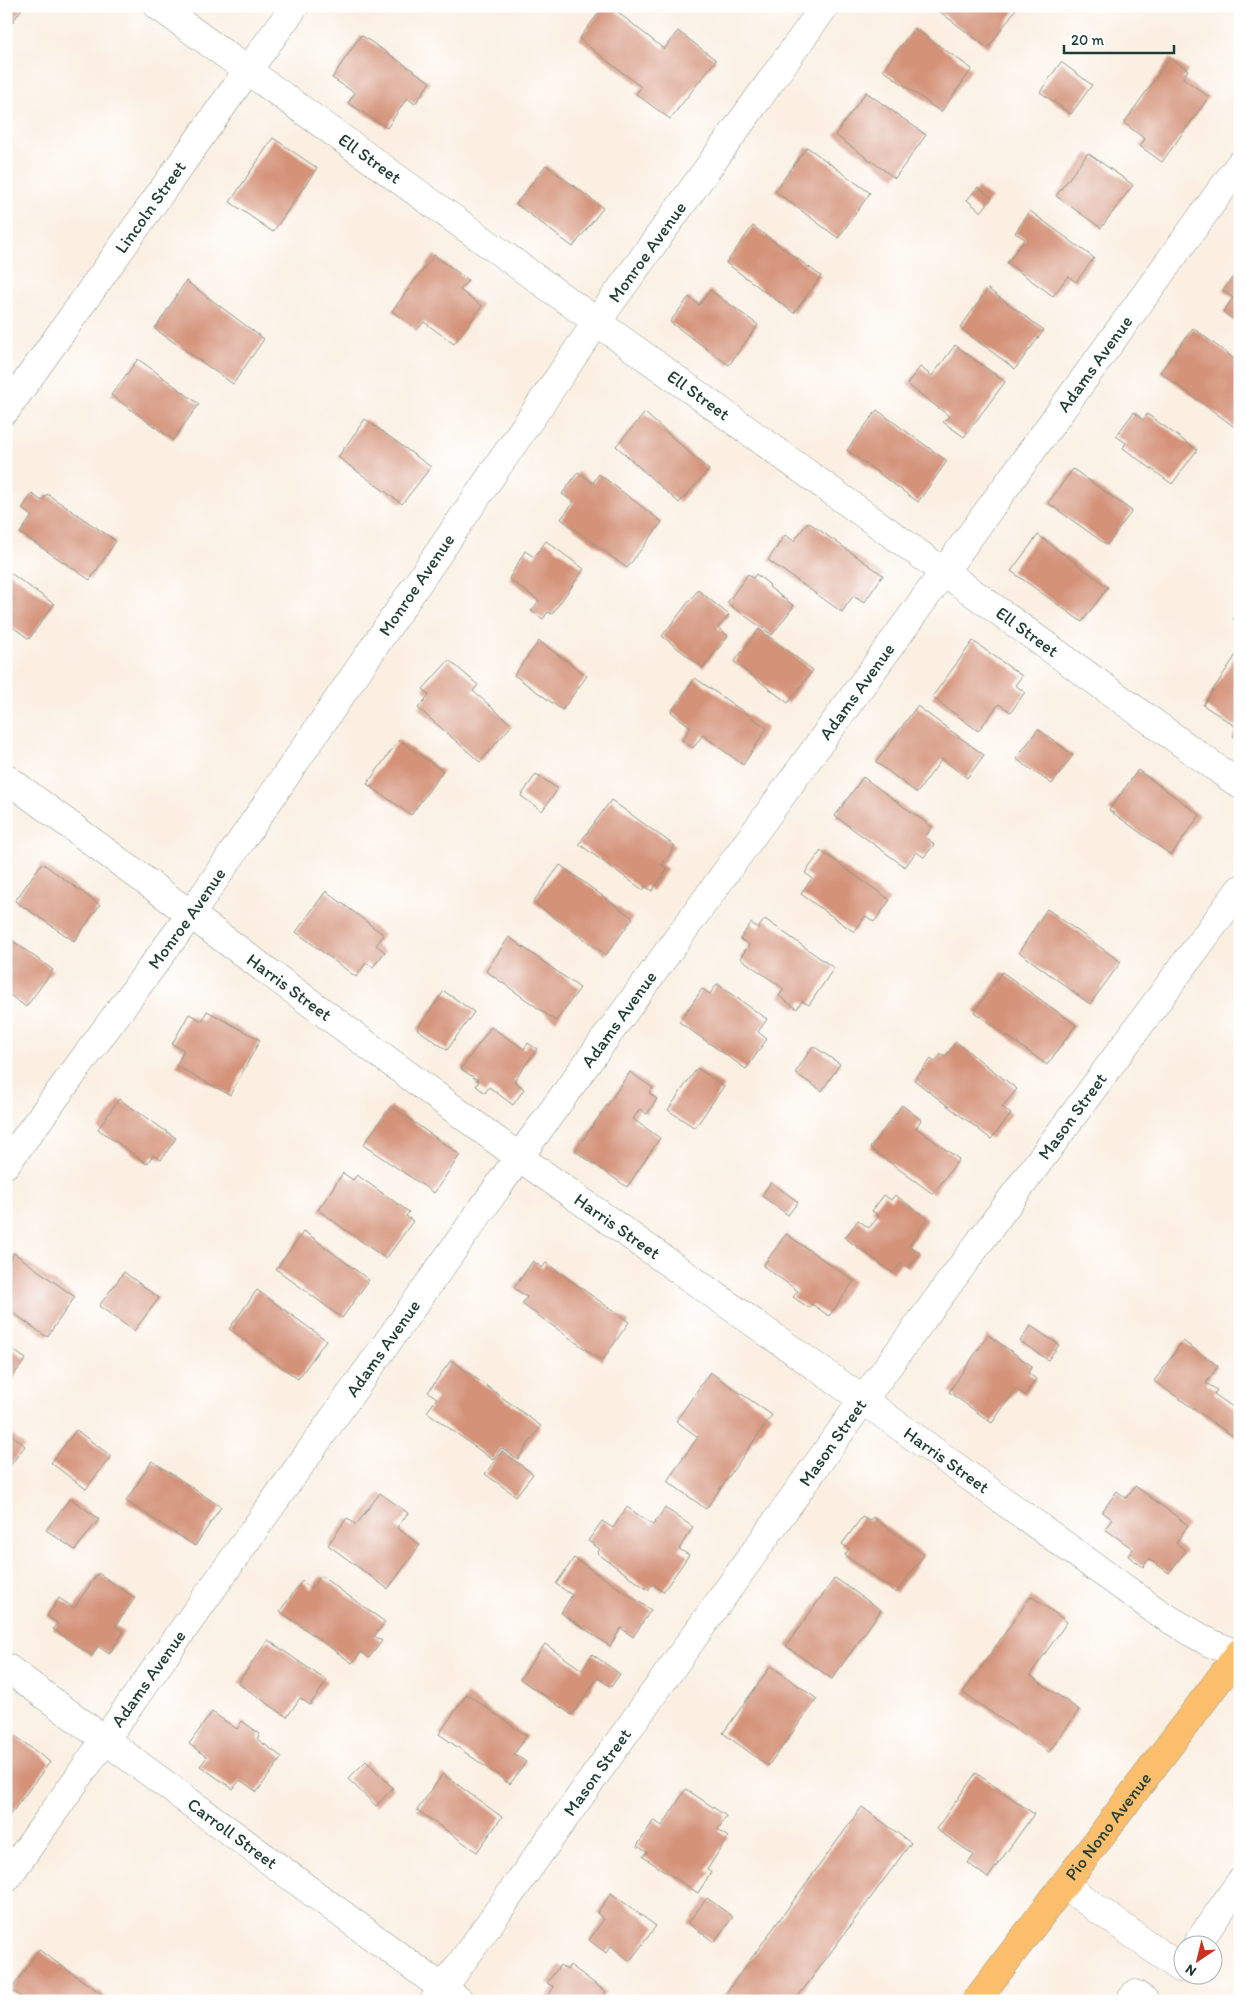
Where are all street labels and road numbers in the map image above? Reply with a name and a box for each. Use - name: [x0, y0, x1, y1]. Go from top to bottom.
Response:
- street label: Ell Street: [334, 128, 406, 189]
- street label: Lincoln Street: [110, 156, 191, 258]
- street label: Monroe Avenue: [603, 197, 691, 307]
- street label: Adams Avenue: [1053, 311, 1137, 416]
- street label: Ell Street: [663, 365, 734, 425]
- street label: Monroe Avenue: [374, 529, 459, 640]
- street label: Ell Street: [991, 602, 1063, 662]
- street label: Adams Avenue: [815, 639, 899, 744]
- street label: Monroe Avenue: [143, 863, 230, 973]
- street label: Harris Street: [242, 948, 336, 1026]
- street label: Adams Avenue: [577, 967, 662, 1072]
- street label: Mason Street: [1033, 1068, 1112, 1164]
- street label: Harris Street: [570, 1188, 665, 1264]
- street label: Adams Avenue: [341, 1295, 425, 1401]
- street label: Mason Street: [794, 1394, 871, 1491]
- street label: Harris Street: [899, 1422, 994, 1499]
- street label: Adams Avenue: [106, 1626, 191, 1731]
- street label: Mason Street: [559, 1724, 636, 1820]
- street label: Pio Nono Avenue: [1060, 1768, 1156, 1885]
- street label: Carroll Street: [183, 1793, 282, 1874]

